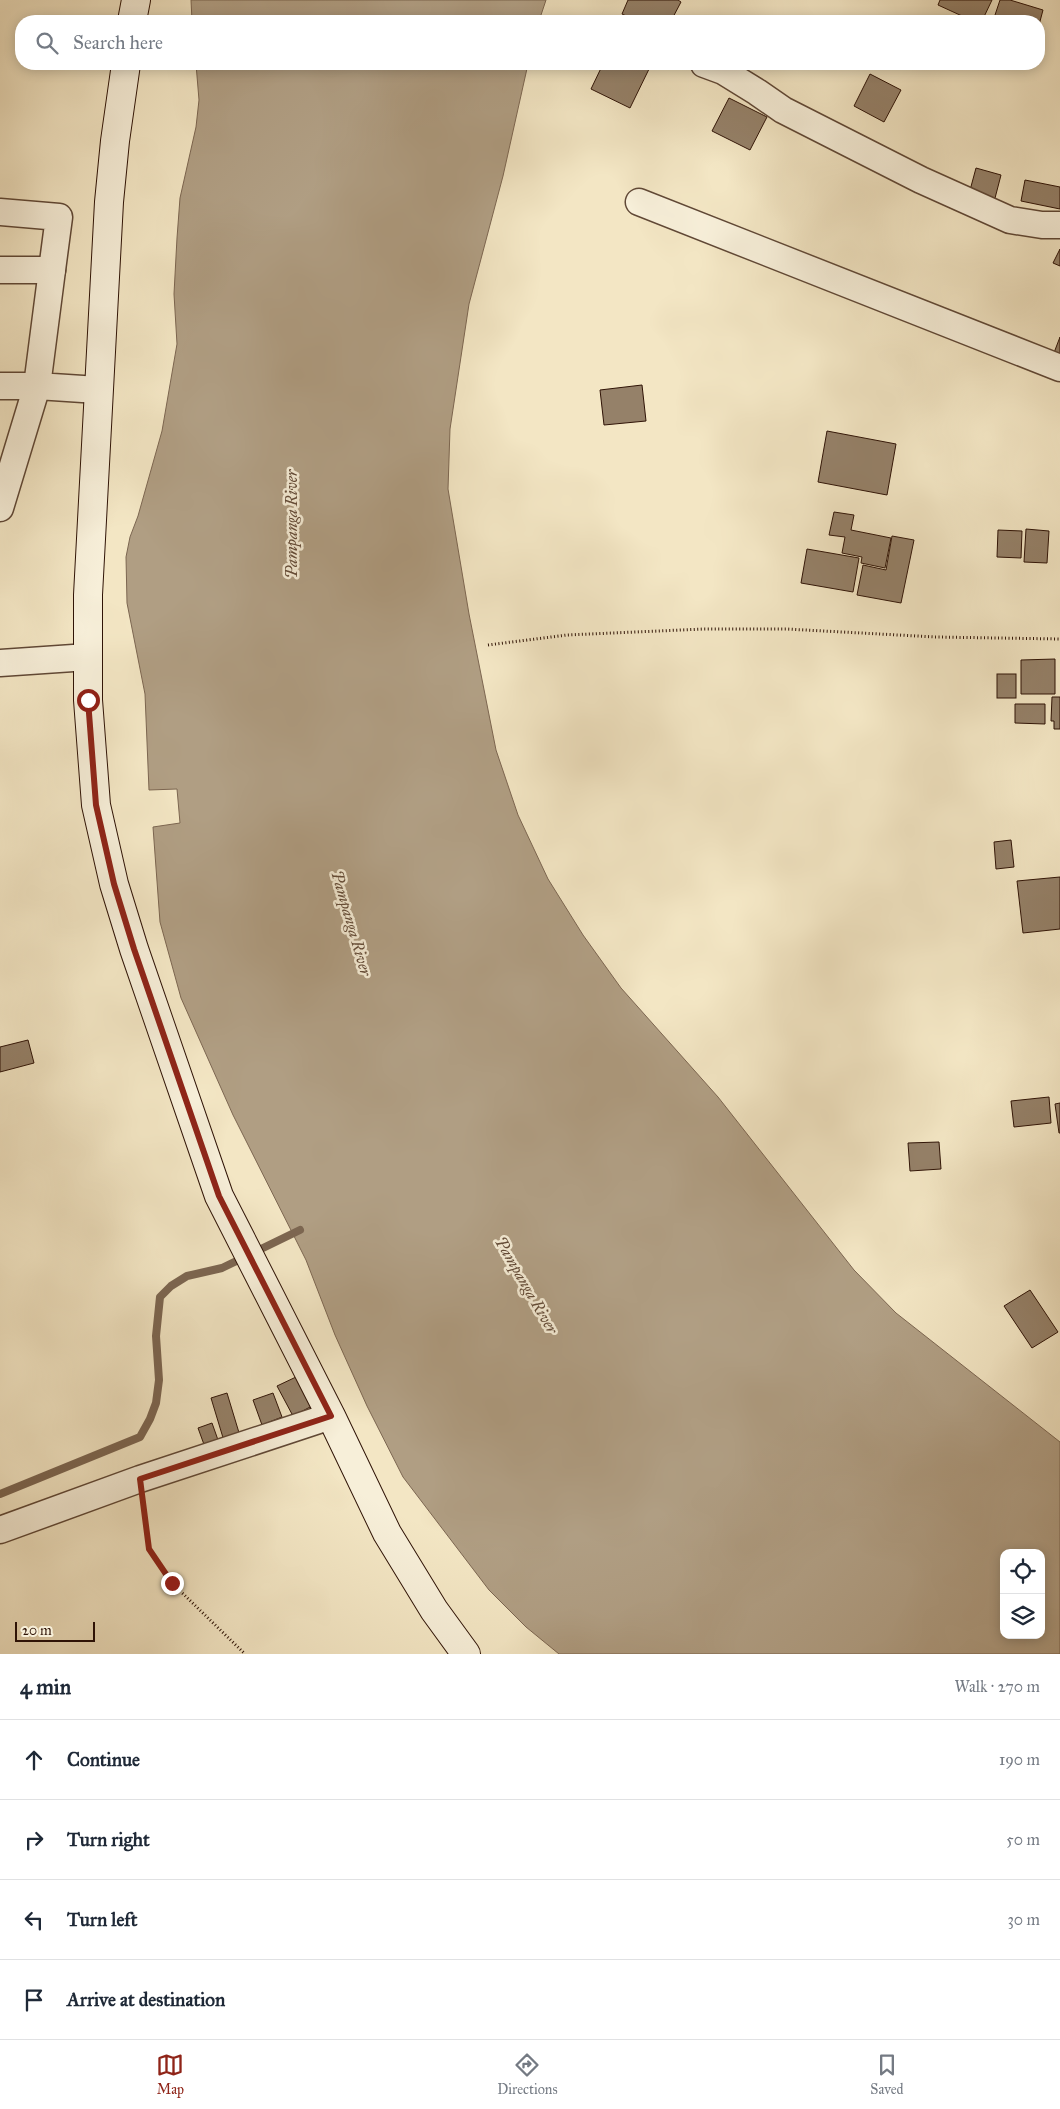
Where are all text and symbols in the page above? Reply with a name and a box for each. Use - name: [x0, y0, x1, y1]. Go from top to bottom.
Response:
- search box: [15, 15, 1045, 70]
- icon: search: [33, 29, 61, 57]
- text: Search here: [73, 31, 163, 54]
- water label: Pampanga River: [282, 468, 302, 578]
- route start: [77, 689, 100, 712]
- water label: Pampanga River: [326, 868, 376, 980]
- water label: Pampanga River: [490, 1233, 563, 1339]
- map controls: [1000, 1549, 1045, 1639]
- button: locate: [1000, 1549, 1045, 1594]
- route end: [161, 1572, 184, 1595]
- button: layers: [1000, 1594, 1045, 1639]
- scale bar: [15, 1619, 95, 1642]
- text: 20 m: [22, 1622, 52, 1639]
- text: 4 min: [20, 1674, 71, 1700]
- text: Walk · 270 m: [954, 1677, 1040, 1696]
- icon: ahead: [20, 1746, 48, 1774]
- text: Continue: [67, 1748, 140, 1771]
- text: 190 m: [999, 1750, 1040, 1769]
- icon: right: [20, 1826, 48, 1854]
- text: Turn right: [67, 1828, 150, 1851]
- text: 50 m: [1006, 1830, 1040, 1849]
- icon: left: [20, 1906, 48, 1934]
- text: Turn left: [67, 1908, 137, 1931]
- text: 30 m: [1007, 1910, 1040, 1929]
- icon: arrive: [20, 1986, 48, 2014]
- text: Arrive at destination: [67, 1988, 225, 2011]
- tab: Map: [156, 2051, 184, 2098]
- tab: Directions: [497, 2051, 558, 2098]
- tab: Saved: [870, 2051, 904, 2098]

